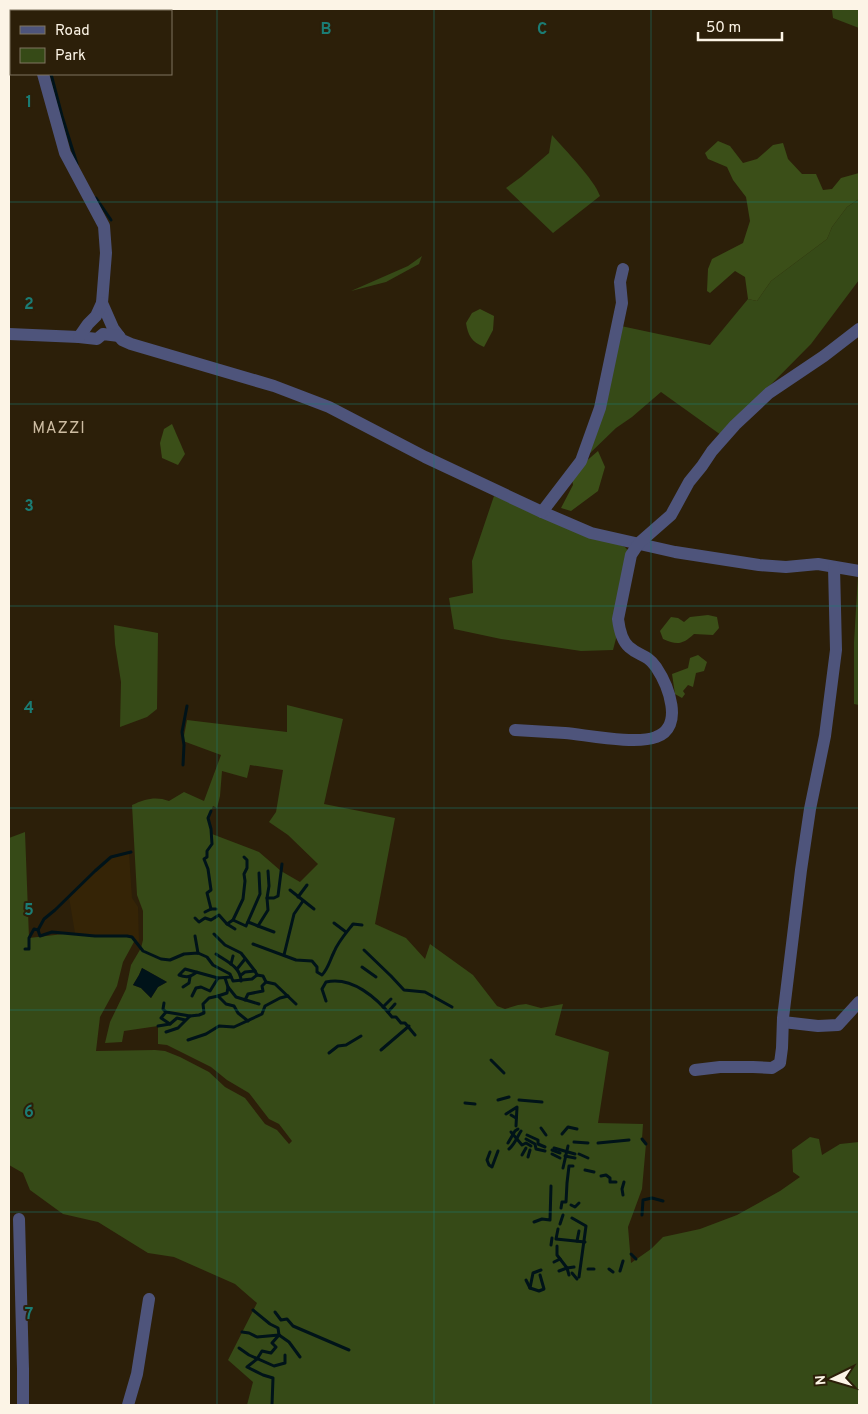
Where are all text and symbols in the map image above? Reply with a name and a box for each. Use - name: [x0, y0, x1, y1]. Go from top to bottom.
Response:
- legend: [10, 10, 172, 75]
- scale bar: [698, 10, 782, 42]
- text: 50 m: [706, 19, 741, 38]
- text: B: [320, 20, 332, 40]
- text: C: [537, 20, 547, 40]
- text: Road: [55, 22, 90, 41]
- text: Park: [55, 47, 86, 66]
- text: 1: [26, 93, 32, 113]
- text: 2: [24, 295, 34, 315]
- district label: MAZZI: [32, 419, 86, 439]
- text: 3: [24, 497, 34, 517]
- text: 4: [24, 699, 34, 719]
- text: 5: [24, 901, 34, 921]
- text: 6: [24, 1103, 34, 1123]
- text: 7: [25, 1305, 33, 1325]
- north arrow: [808, 1354, 858, 1404]
- text: N: [813, 1374, 830, 1386]

